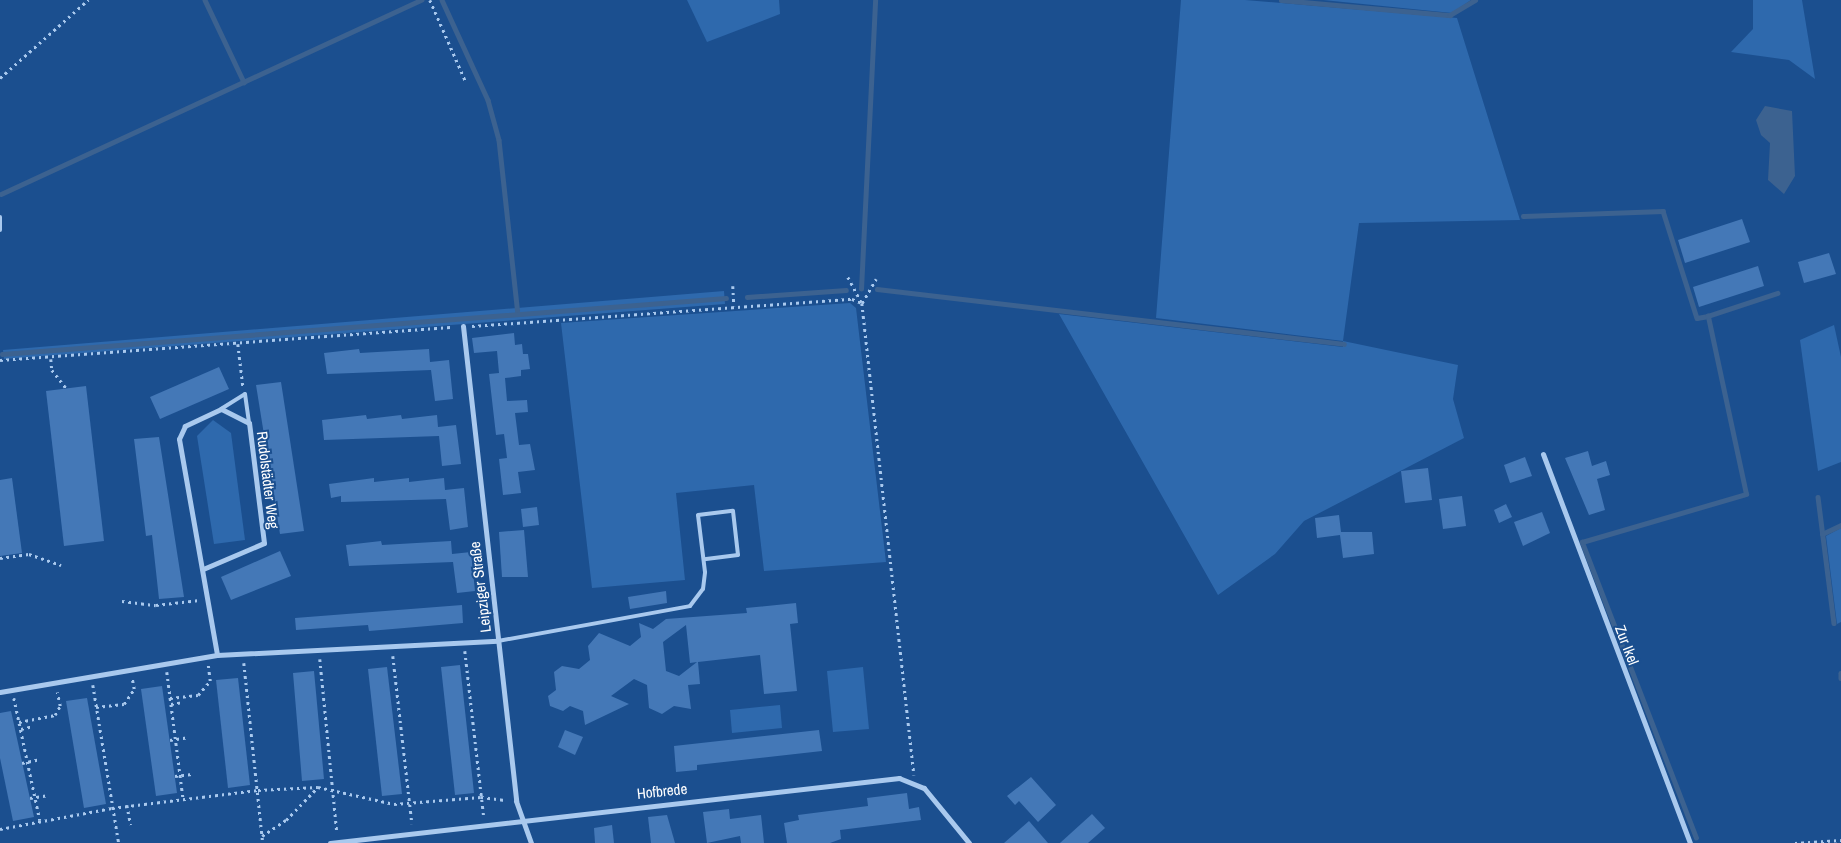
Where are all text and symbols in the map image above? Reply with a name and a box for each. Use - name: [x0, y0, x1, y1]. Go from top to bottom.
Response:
- street label: Rudolstädter Weg: [253, 430, 283, 530]
- street label: Leipziger Straße: [465, 540, 495, 634]
- street label: Zur Ikel: [1611, 623, 1643, 667]
- street label: Hofbrede: [636, 779, 688, 803]

